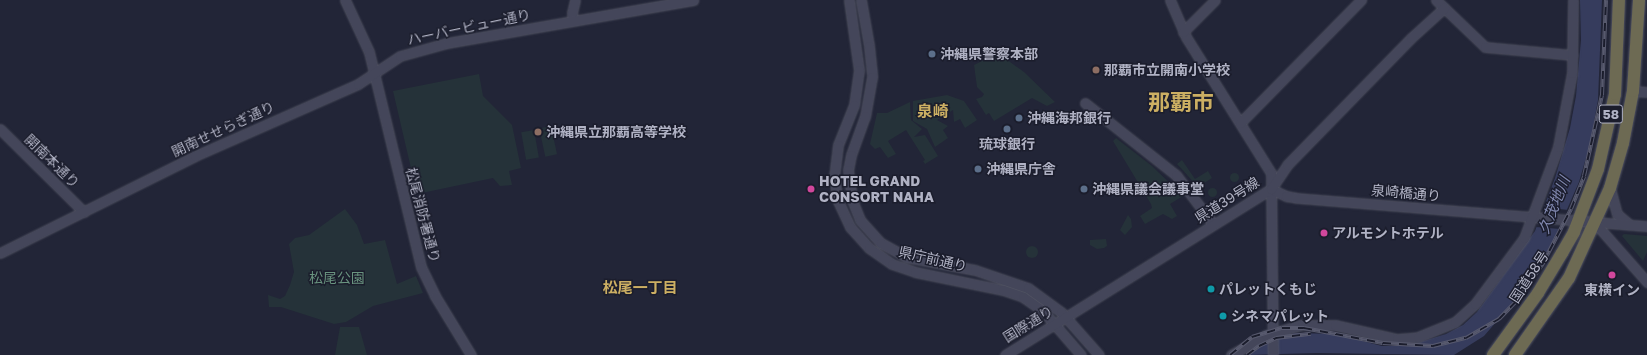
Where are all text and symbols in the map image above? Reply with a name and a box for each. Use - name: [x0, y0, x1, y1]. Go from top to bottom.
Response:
- street label: ハーバービュー通り: [406, 6, 532, 48]
- place label: 沖縄県警察本部: [940, 46, 1038, 62]
- marker: 沖縄県警察本部: [927, 49, 937, 59]
- place label: 那覇市立開南小学校: [1104, 62, 1230, 78]
- marker: 那覇市立開南小学校: [1091, 65, 1101, 75]
- district label: 那覇市: [1148, 89, 1214, 115]
- street label: 開南せせらぎ通り: [169, 98, 277, 160]
- district label: 泉崎: [917, 101, 949, 121]
- road number: 58: [1598, 103, 1624, 125]
- place label: 沖縄海邦銀行: [1027, 110, 1111, 126]
- marker: 沖縄海邦銀行: [1014, 113, 1024, 123]
- place label: 沖縄県立那覇高等学校: [546, 124, 686, 140]
- marker: 琉球銀行: [1002, 124, 1012, 134]
- marker: 沖縄県立那覇高等学校: [533, 127, 543, 137]
- street label: 開南本通り: [21, 131, 83, 191]
- place label: 琉球銀行: [979, 136, 1035, 152]
- place label: 沖縄県庁舎: [986, 161, 1056, 177]
- marker: 沖縄県庁舎: [973, 164, 983, 174]
- street label: 松尾消防署通り: [402, 165, 444, 265]
- place label: HOTEL GRAND CONSORT NAHA: [819, 173, 934, 206]
- street label: 県道39号線: [1192, 174, 1262, 226]
- water label: 久茂地川: [1534, 174, 1574, 236]
- place label: 沖縄県議会議事堂: [1092, 181, 1204, 197]
- street label: 泉崎橋通り: [1370, 182, 1442, 204]
- marker: HOTEL GRAND CONSORT NAHA: [806, 184, 816, 194]
- marker: 沖縄県議会議事堂: [1079, 184, 1089, 194]
- place label: アルモントホテル: [1332, 225, 1444, 241]
- marker: アルモントホテル: [1319, 228, 1329, 238]
- street label: 県庁前通り: [897, 243, 969, 275]
- street label: 国道58号: [1506, 248, 1552, 306]
- park label: 松尾公園: [309, 270, 365, 286]
- marker: 東横イン: [1607, 270, 1617, 280]
- district label: 松尾一丁目: [603, 279, 677, 297]
- place label: パレットくもじ: [1219, 281, 1317, 297]
- place label: 東横イン: [1584, 282, 1640, 298]
- marker: パレットくもじ: [1206, 284, 1216, 294]
- street label: 国際通り: [1000, 302, 1056, 346]
- place label: シネマパレット: [1231, 308, 1329, 324]
- marker: シネマパレット: [1218, 311, 1228, 321]

